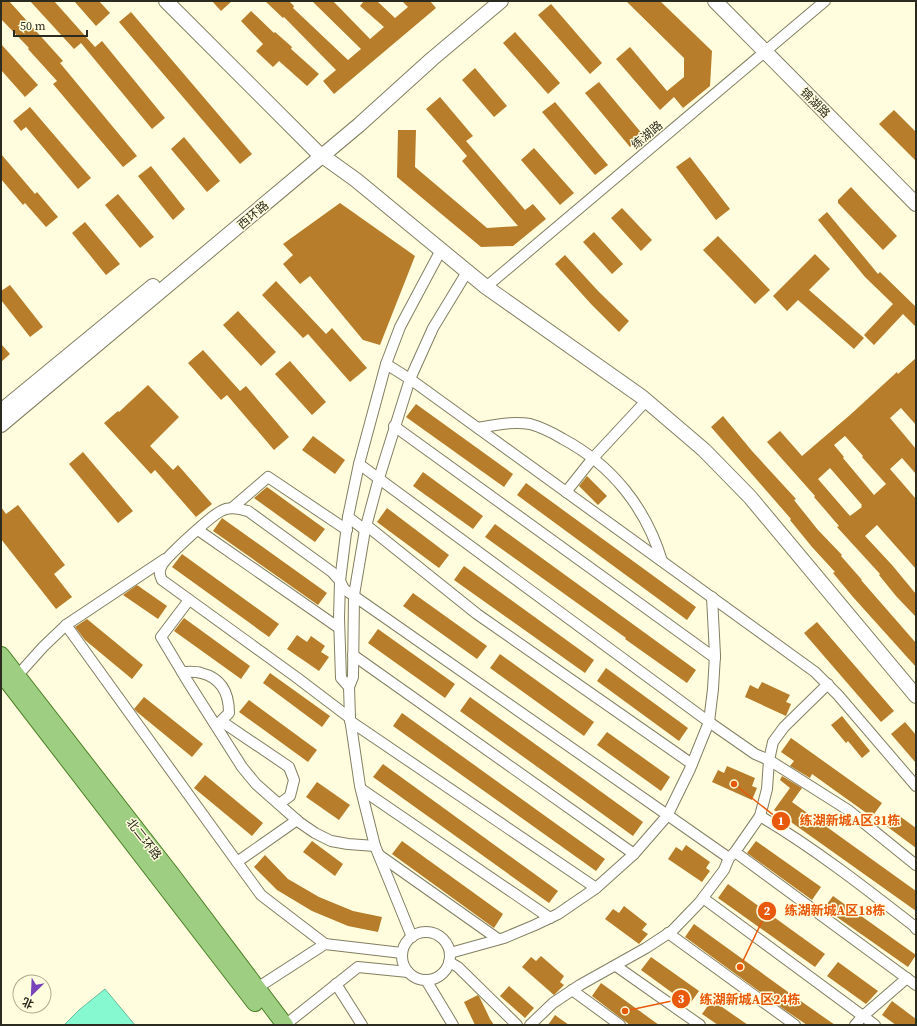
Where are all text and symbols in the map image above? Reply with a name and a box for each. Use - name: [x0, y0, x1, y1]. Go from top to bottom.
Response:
- scale bar: [14, 12, 87, 38]
- text: 50 m: [20, 18, 46, 34]
- street label: 锦湖路: [797, 85, 833, 121]
- street label: 练湖路: [628, 117, 666, 153]
- street label: 西环路: [234, 197, 272, 233]
- callout: 练湖新城A区31栋: [771, 808, 908, 833]
- text: 练湖新城A区31栋: [800, 812, 900, 829]
- text: 1: [778, 813, 784, 829]
- street label: 北二环路: [123, 815, 165, 863]
- callout: 练湖新城A区18栋: [757, 898, 894, 923]
- text: 练湖新城A区18栋: [785, 902, 885, 919]
- text: 2: [764, 903, 771, 919]
- north arrow: [12, 974, 52, 1014]
- callout: 练湖新城A区24栋: [671, 987, 808, 1012]
- text: 3: [678, 991, 685, 1007]
- text: 练湖新城A区24栋: [700, 991, 800, 1008]
- text: 北: [20, 994, 36, 1012]

